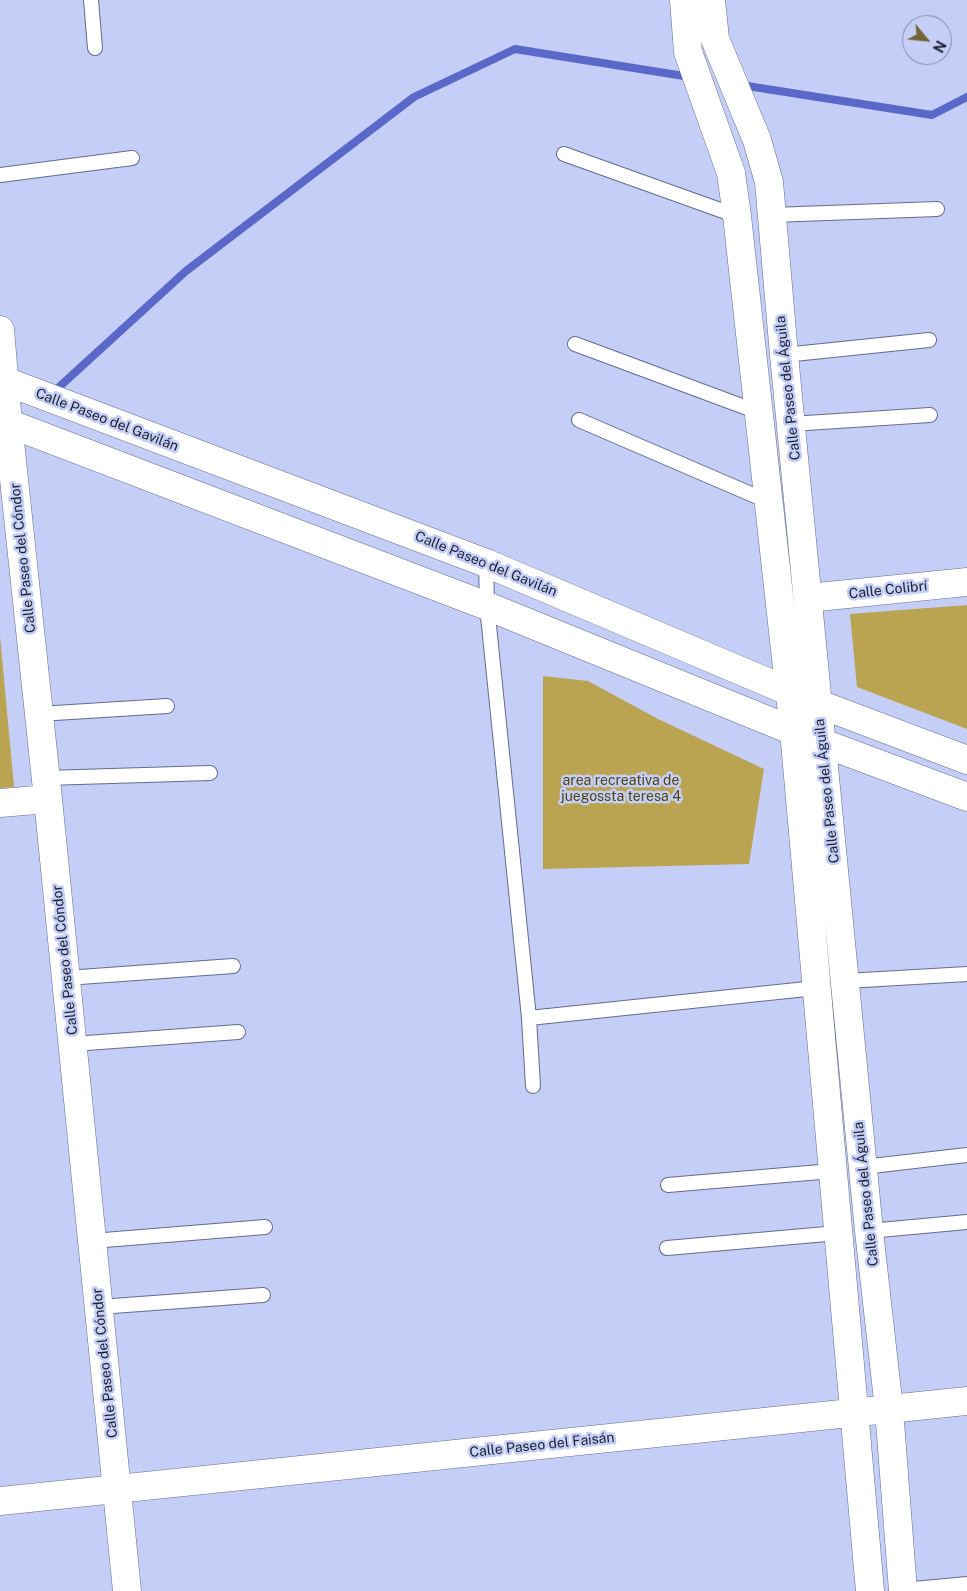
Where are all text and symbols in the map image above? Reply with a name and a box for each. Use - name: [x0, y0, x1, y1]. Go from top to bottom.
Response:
- north arrow: [902, 15, 952, 65]
- text: N: [930, 38, 949, 55]
- street label: Calle Paseo del Águila: [772, 315, 804, 461]
- street label: Calle Paseo del Gavilán: [33, 385, 181, 455]
- street label: Calle Paseo del Cóndor: [7, 482, 39, 634]
- street label: Calle Paseo del Gavilán: [413, 528, 559, 600]
- street label: Calle Colibrí: [848, 578, 928, 602]
- street label: Calle Paseo del Águila: [811, 718, 843, 864]
- park label: area recreativa de juegossta teresa 4: [561, 773, 681, 806]
- street label: Calle Paseo del Cóndor: [49, 884, 81, 1036]
- street label: Calle Paseo del Águila: [850, 1121, 882, 1267]
- street label: Calle Paseo del Cóndor: [89, 1287, 121, 1439]
- street label: Calle Paseo del Faisán: [469, 1429, 615, 1461]

